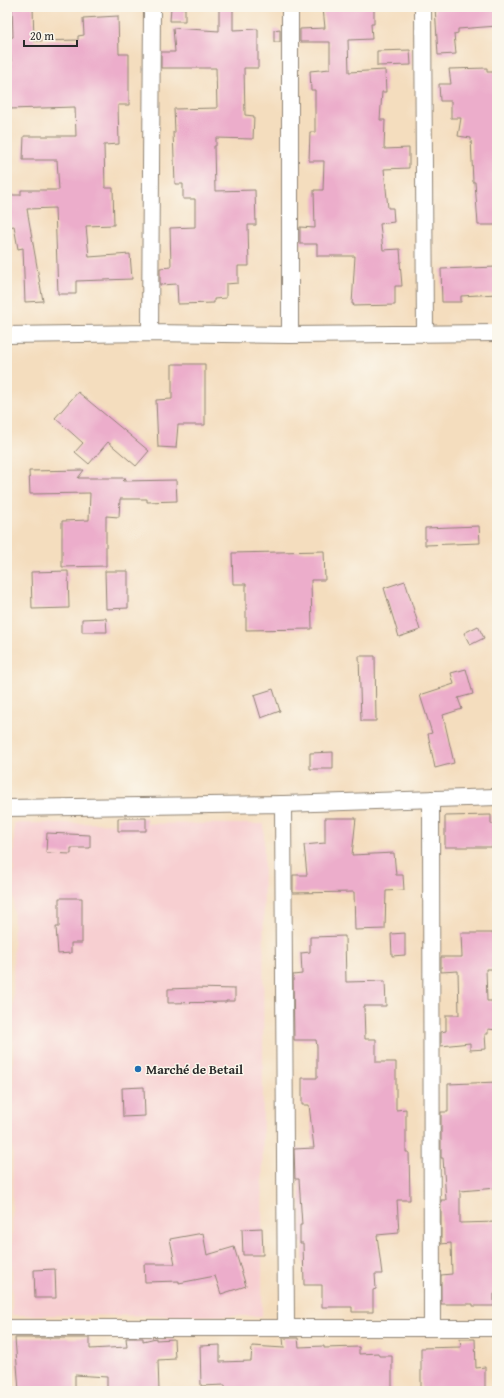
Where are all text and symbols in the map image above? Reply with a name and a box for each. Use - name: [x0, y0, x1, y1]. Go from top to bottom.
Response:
- scale bar: [24, 22, 77, 48]
- text: 20 m: [30, 27, 54, 44]
- place label: Marché de Betail: [146, 1060, 243, 1079]
- marker: Marché de Betail: [133, 1064, 143, 1074]

